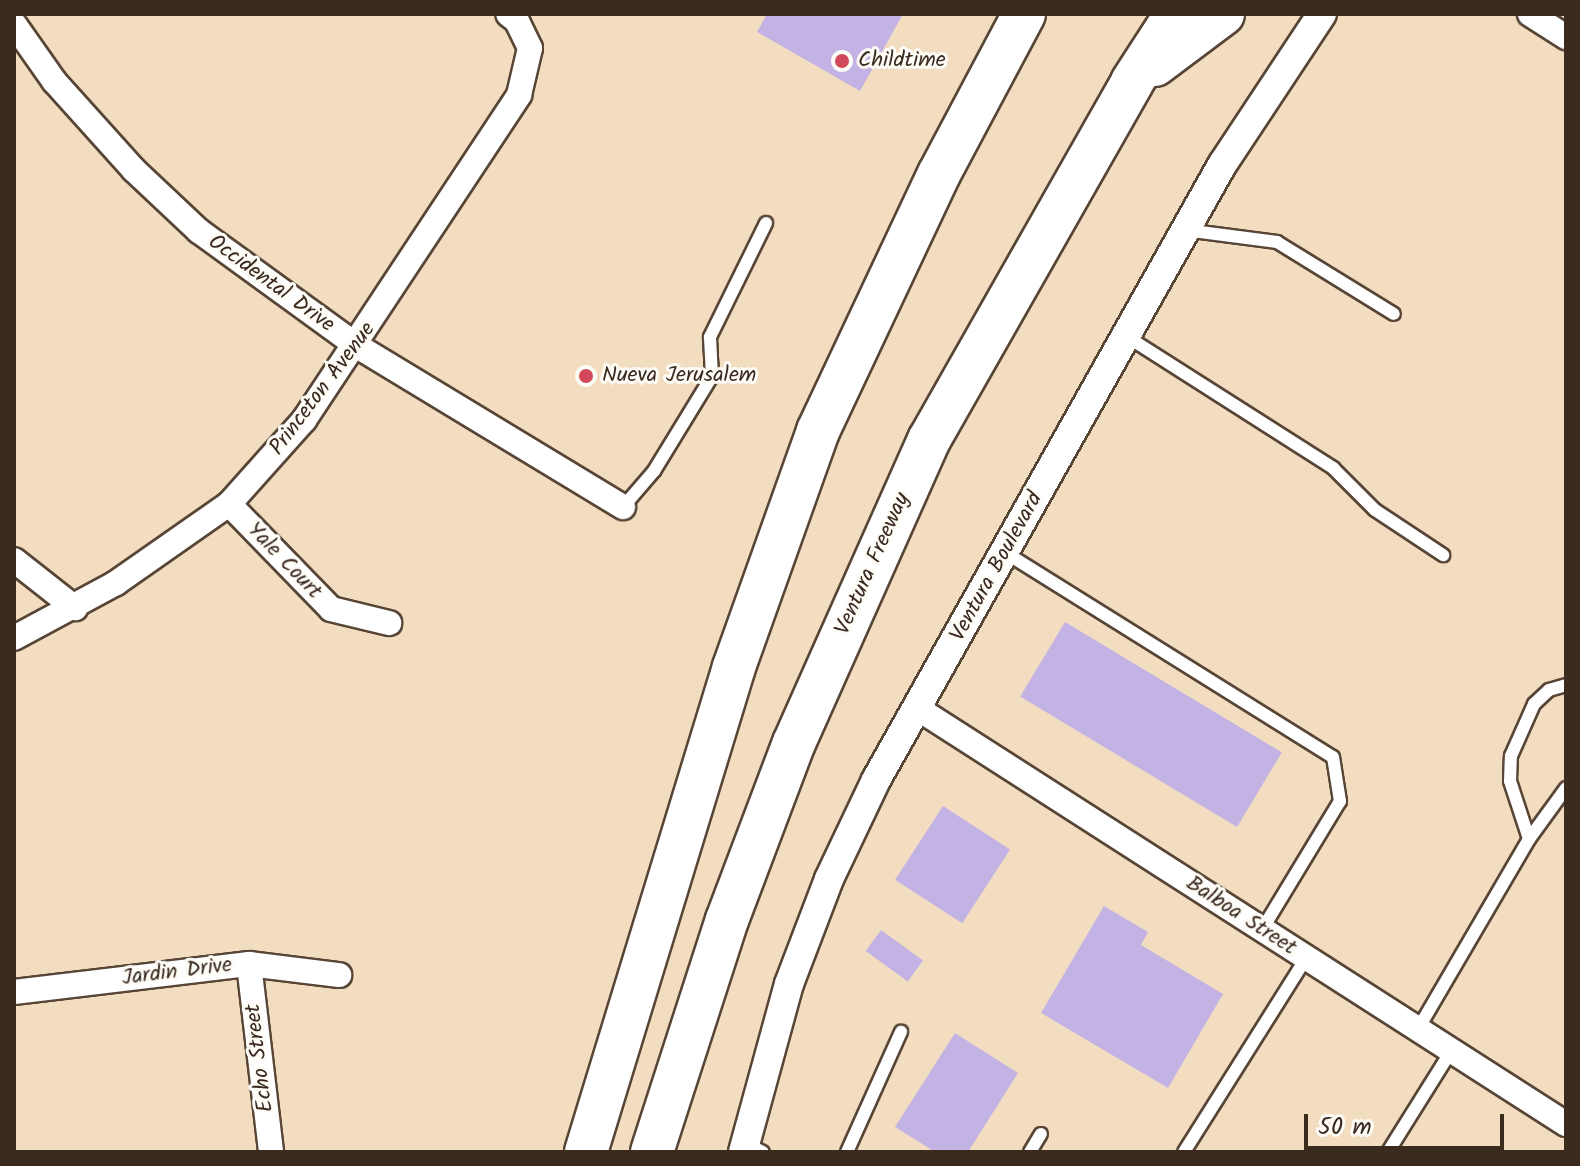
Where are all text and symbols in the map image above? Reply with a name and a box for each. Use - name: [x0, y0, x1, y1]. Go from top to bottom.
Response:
- place label: Childtime: [858, 48, 946, 74]
- marker: Childtime: [833, 52, 851, 70]
- street label: Occidental Drive: [203, 229, 339, 339]
- street label: Princeton Avenue: [264, 317, 382, 461]
- place label: Nueva Jerusalem: [602, 363, 756, 389]
- marker: Nueva Jerusalem: [577, 367, 595, 385]
- street label: Ventura Boulevard: [945, 488, 1049, 646]
- street label: Ventura Freeway: [830, 489, 916, 639]
- street label: Yale Court: [241, 517, 327, 605]
- street label: Balboa Street: [1181, 871, 1301, 961]
- street label: Jardin Drive: [121, 952, 233, 992]
- street label: Echo Street: [240, 1002, 280, 1114]
- scale bar: [1308, 1098, 1508, 1148]
- text: 50 m: [1318, 1108, 1372, 1147]

